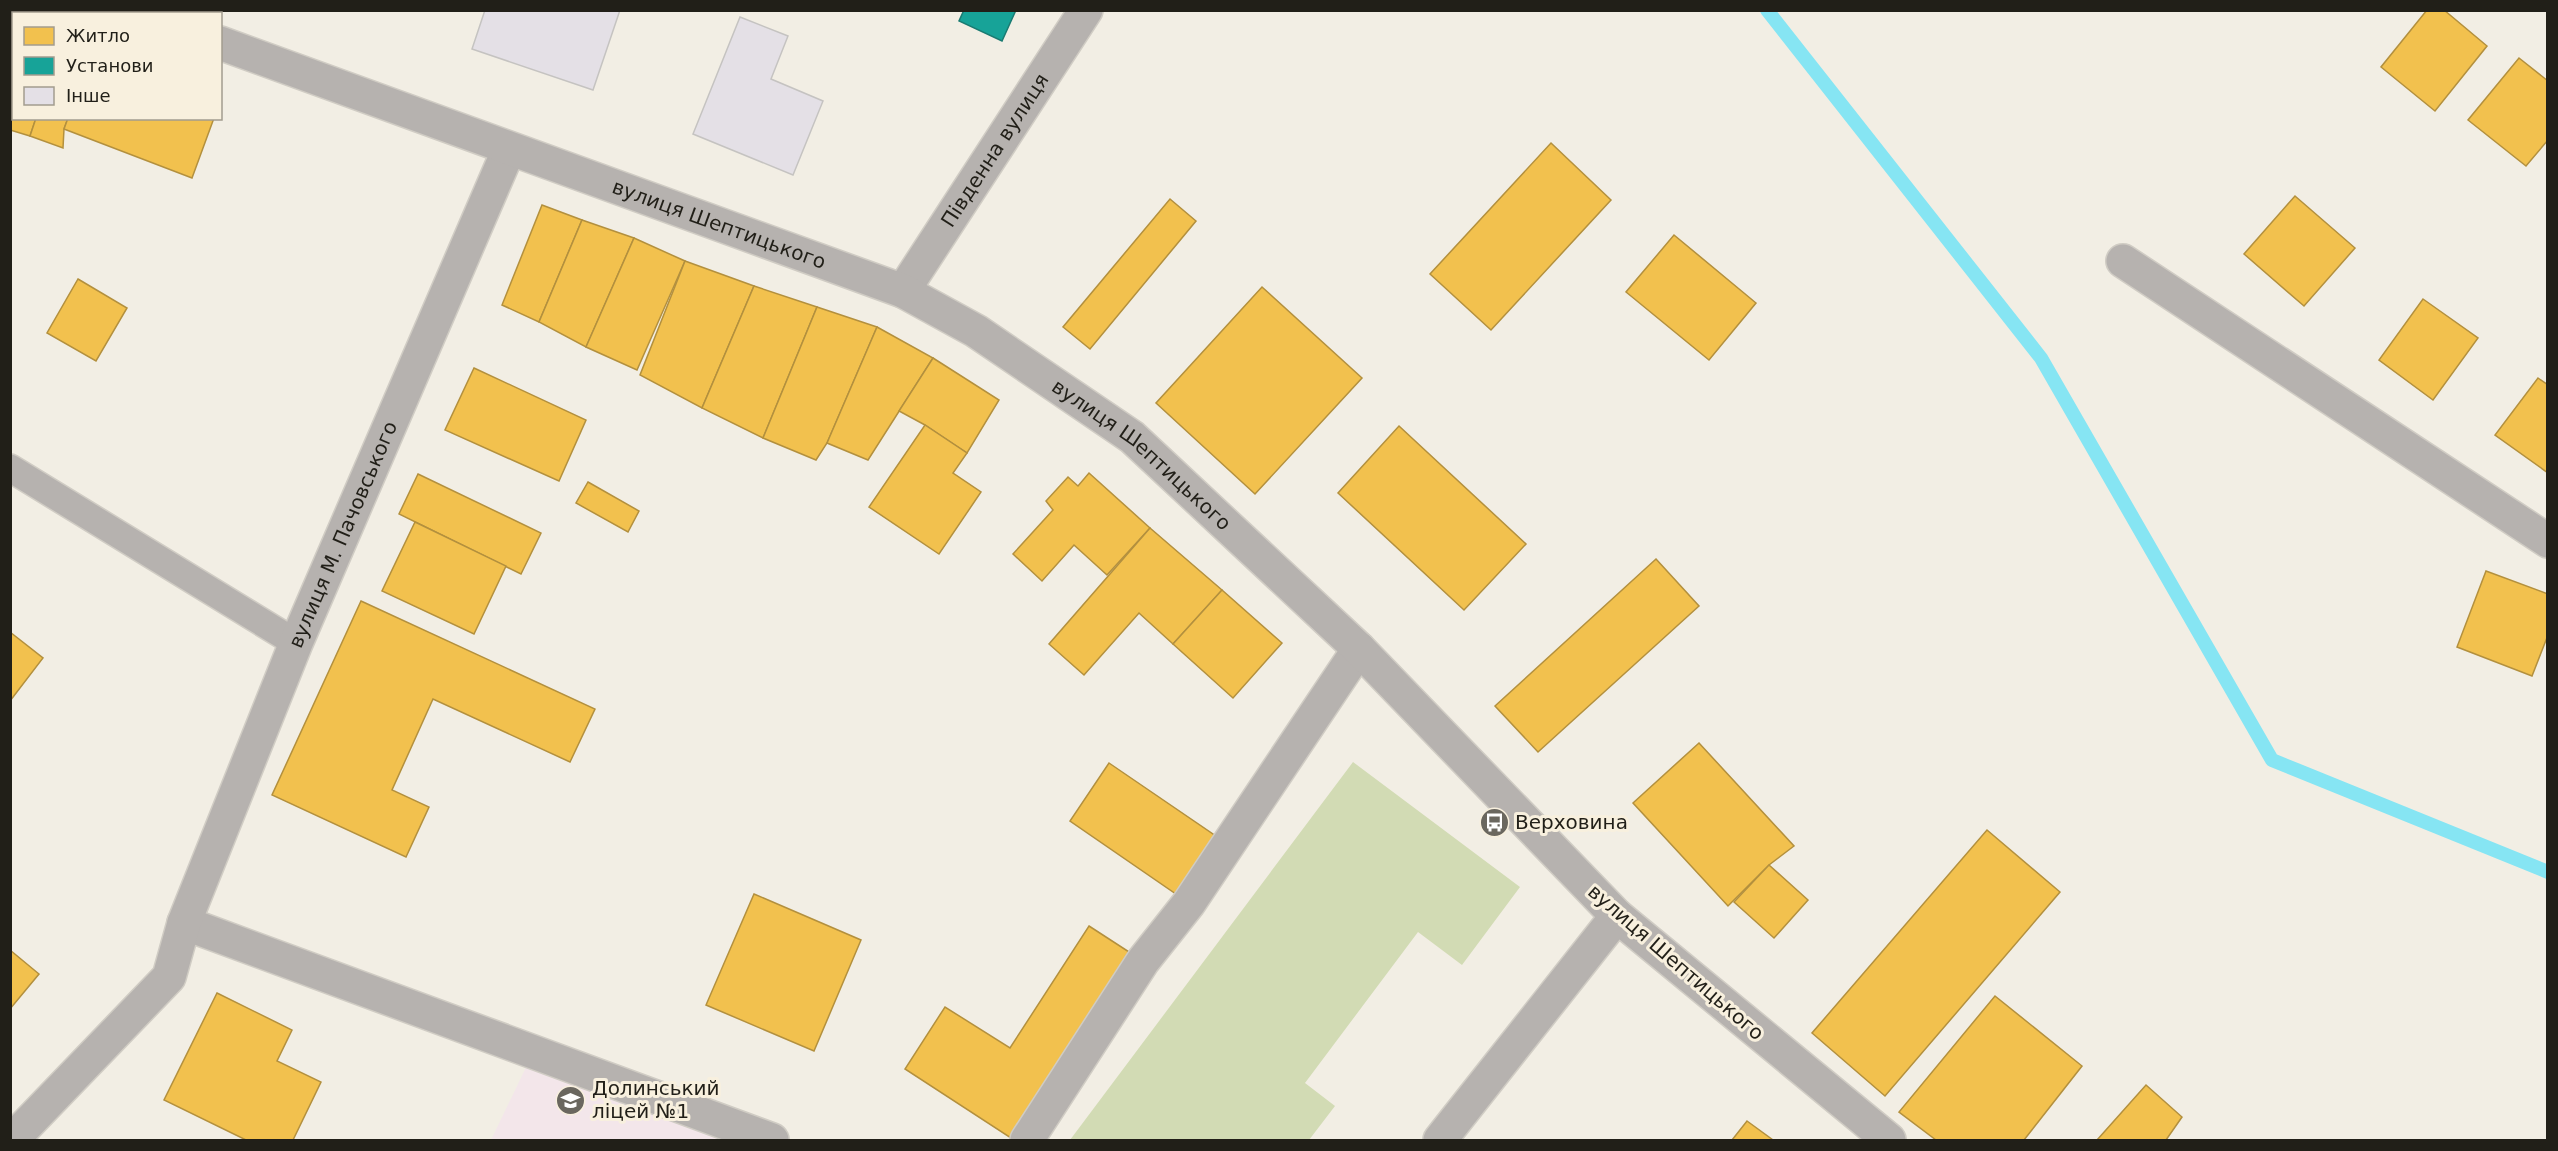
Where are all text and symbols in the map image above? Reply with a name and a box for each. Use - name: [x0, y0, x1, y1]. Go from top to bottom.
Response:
- legend: [12, 12, 222, 120]
- text: Житло: [66, 25, 130, 46]
- text: Установи: [66, 55, 153, 76]
- street label: Південна вулиця: [936, 69, 1053, 232]
- text: Інше: [66, 85, 111, 106]
- street label: вулиця Шептицького: [609, 174, 829, 274]
- street label: вулиця Шептицького: [1047, 374, 1236, 535]
- street label: вулиця М. Пачовського: [283, 418, 402, 652]
- bus stop icon: Верховина: [1478, 806, 1510, 838]
- place label: Верховина: [1515, 810, 1628, 834]
- street label: вулиця Шептицького: [1583, 879, 1769, 1045]
- place label: Долинський ліцей №1: [592, 1076, 720, 1123]
- school or university icon: Долинський ліцей №1: [555, 1084, 587, 1116]

